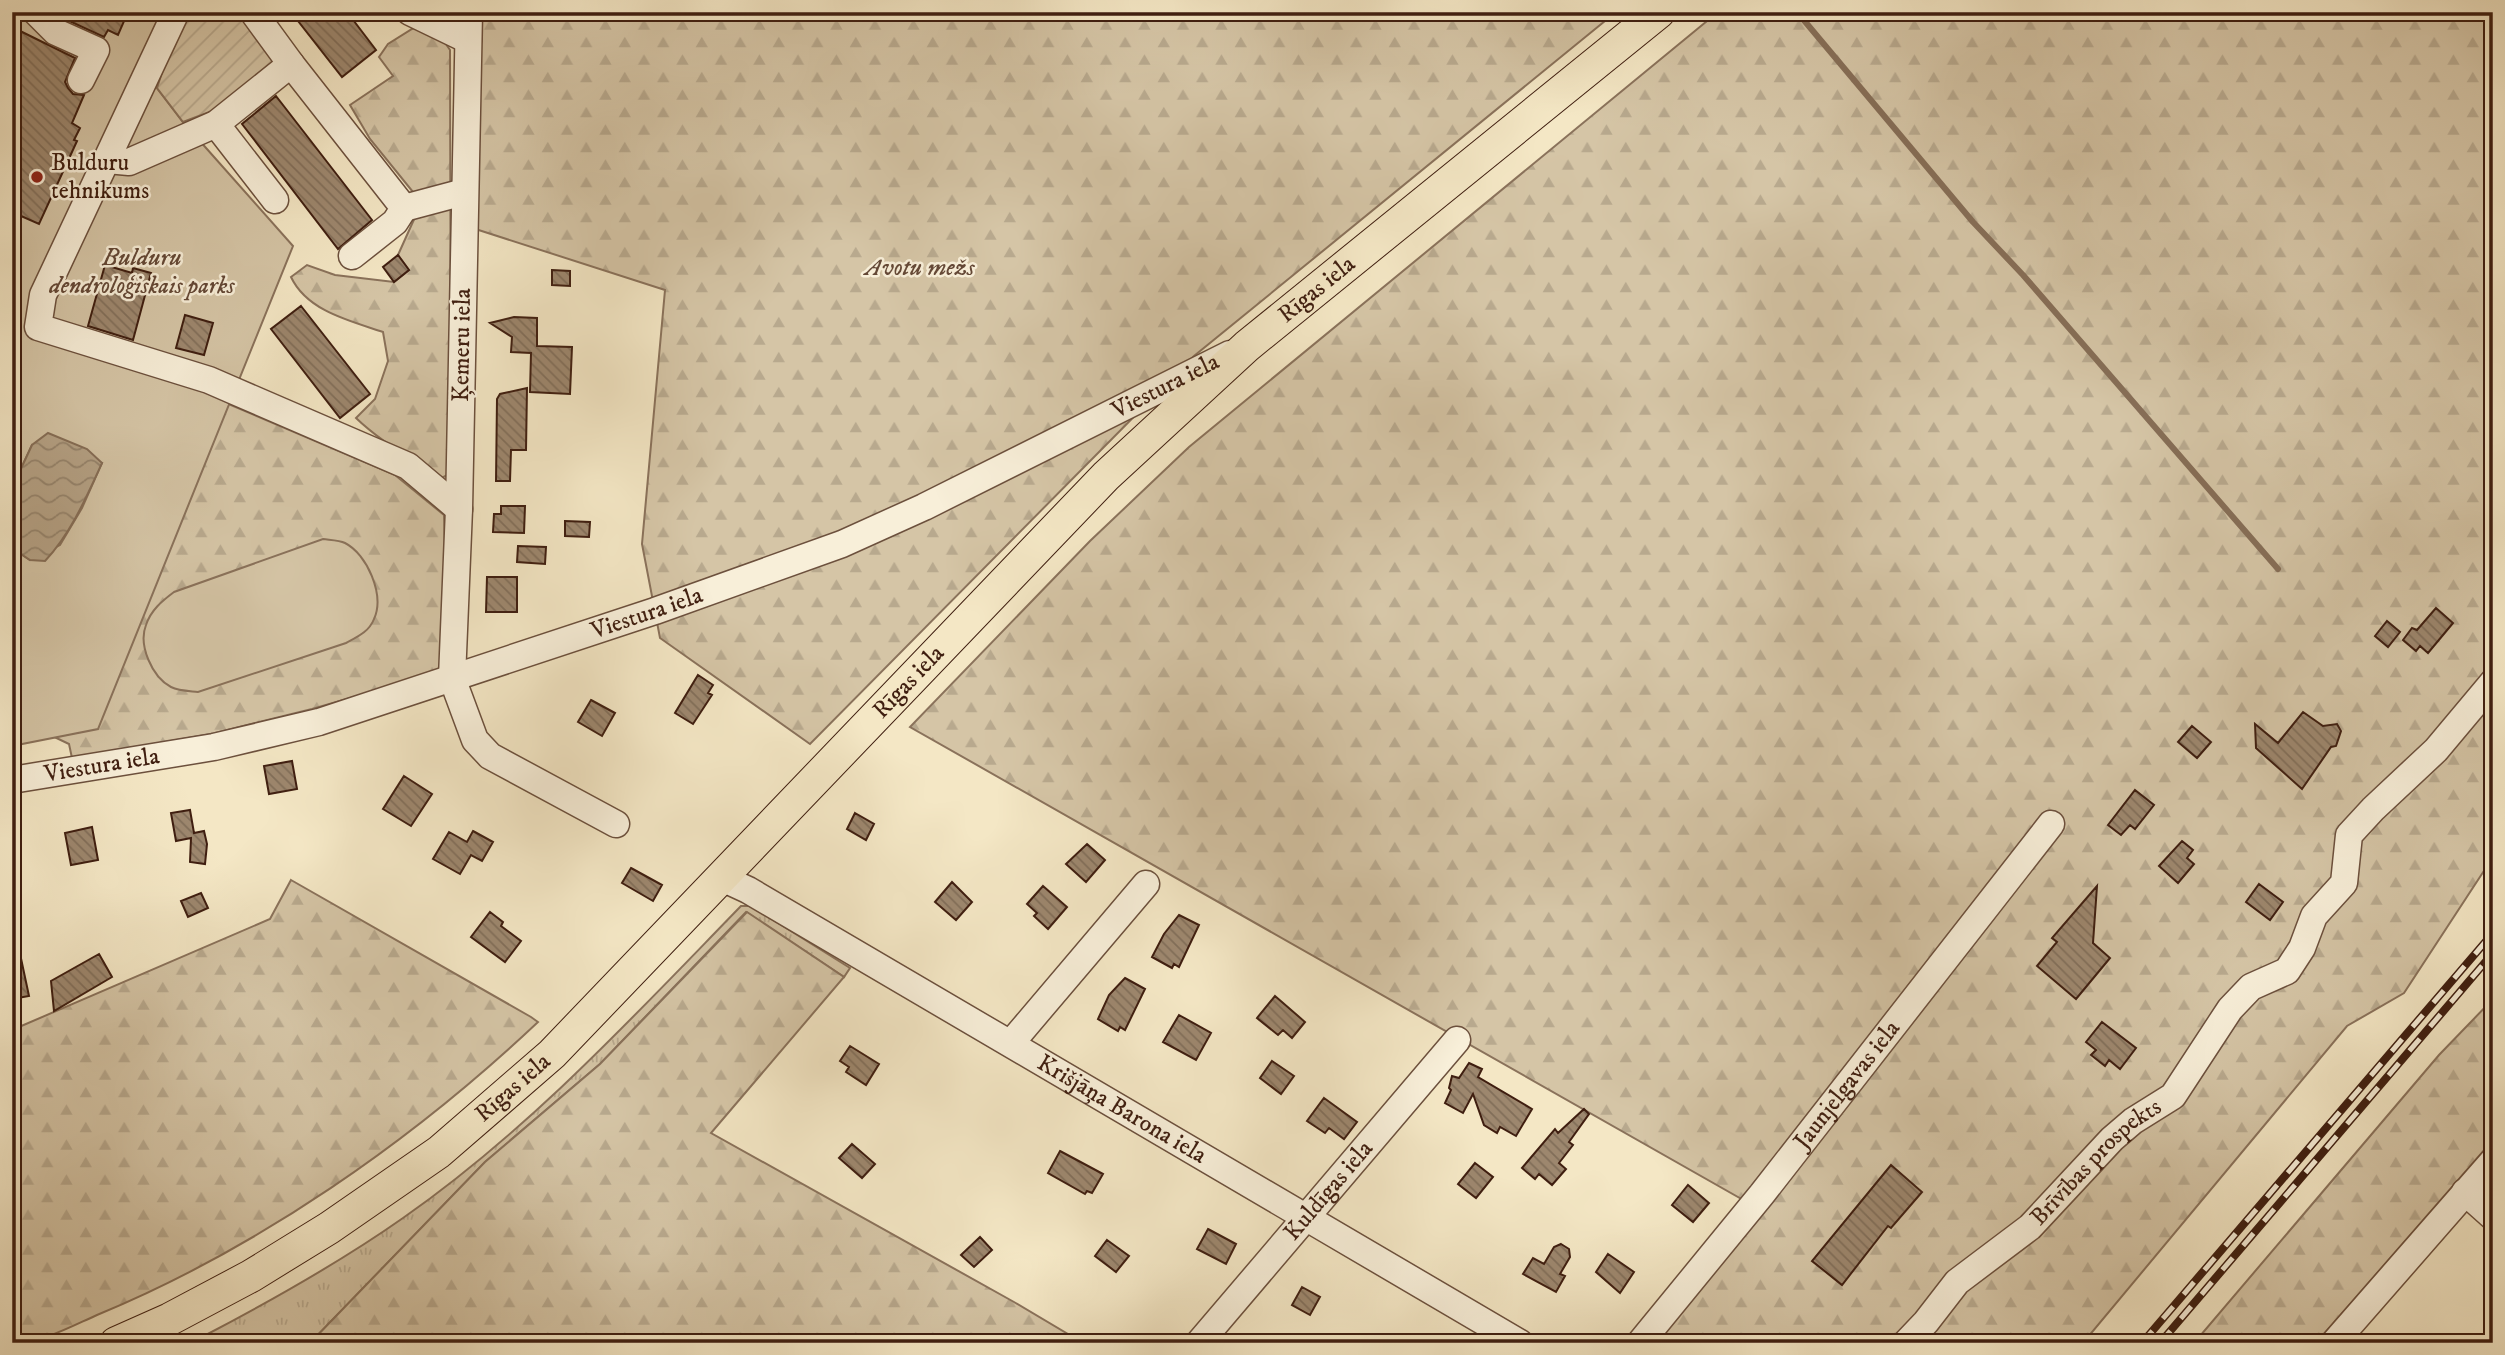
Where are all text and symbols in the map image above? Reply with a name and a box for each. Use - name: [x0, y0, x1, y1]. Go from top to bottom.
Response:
- place label: Bulduru tehnikums: [51, 148, 149, 206]
- marker: Bulduru tehnikums: [29, 169, 45, 185]
- park label: Bulduru dendroloģiskais parks: [48, 243, 235, 301]
- street label: Rīgas iela: [1272, 249, 1362, 330]
- park label: Avotu mežs: [862, 253, 975, 283]
- street label: Ķemeru iela: [446, 287, 478, 402]
- street label: Viestura iela: [1106, 347, 1225, 426]
- street label: Viestura iela: [586, 580, 708, 646]
- street label: Rīgas iela: [866, 638, 951, 725]
- street label: Viestura iela: [41, 741, 162, 790]
- street label: Jaunjelgavas iela: [1786, 1014, 1907, 1157]
- street label: Rīgas iela: [469, 1046, 558, 1129]
- street label: Krišjāņa Barona iela: [1032, 1048, 1213, 1171]
- street label: Brīvības prospekts: [2024, 1092, 2167, 1232]
- street label: Kuldīgas iela: [1278, 1134, 1380, 1247]

